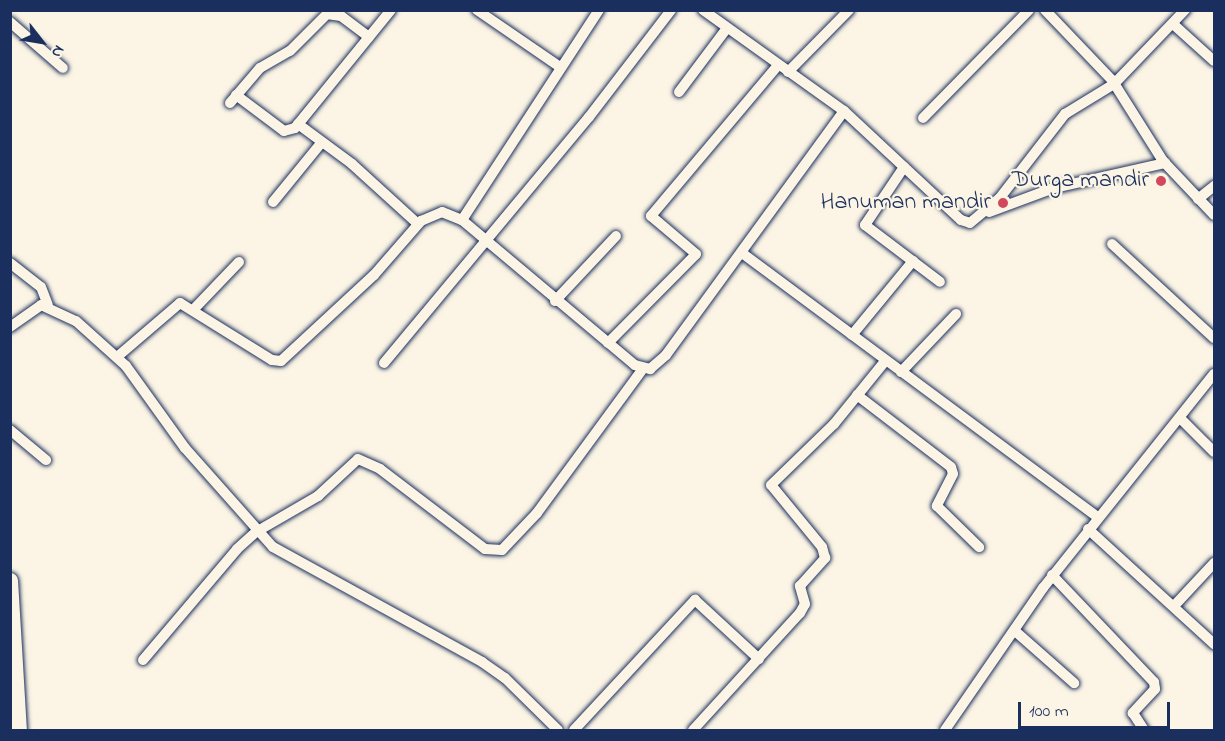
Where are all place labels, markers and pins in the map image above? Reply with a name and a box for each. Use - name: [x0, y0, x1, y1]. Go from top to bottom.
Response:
- place label: Durga mandir: [1012, 167, 1149, 195]
- marker: Durga mandir: [1154, 174, 1168, 188]
- place label: Hanuman mandir: [821, 189, 991, 217]
- marker: Hanuman mandir: [996, 196, 1010, 210]

